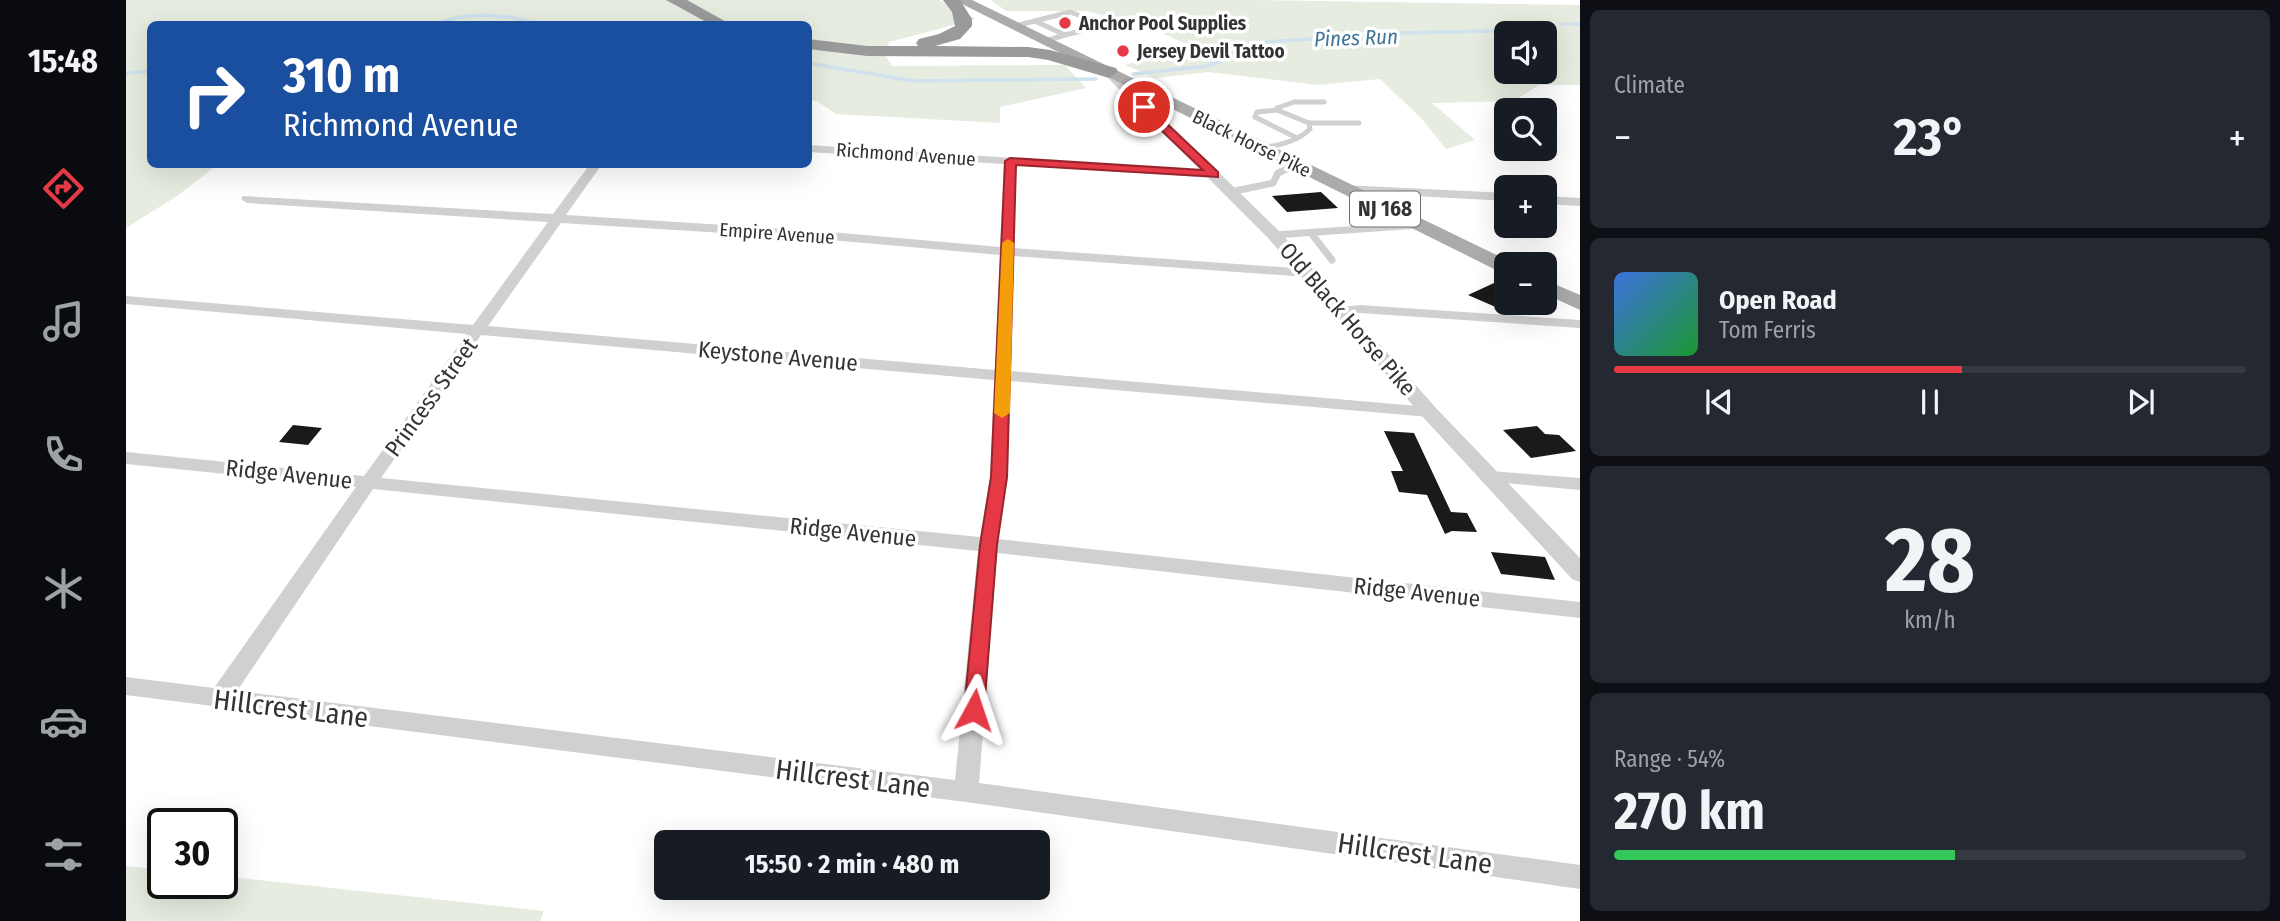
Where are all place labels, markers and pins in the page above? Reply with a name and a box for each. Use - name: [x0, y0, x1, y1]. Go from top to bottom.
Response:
- place label: Anchor Pool Supplies: [1078, 12, 1247, 35]
- marker: Anchor Pool Supplies: [1057, 15, 1073, 31]
- place label: Jersey Devil Tattoo: [1136, 40, 1285, 63]
- marker: Jersey Devil Tattoo: [1115, 43, 1131, 59]
- pin: [1114, 77, 1174, 137]

